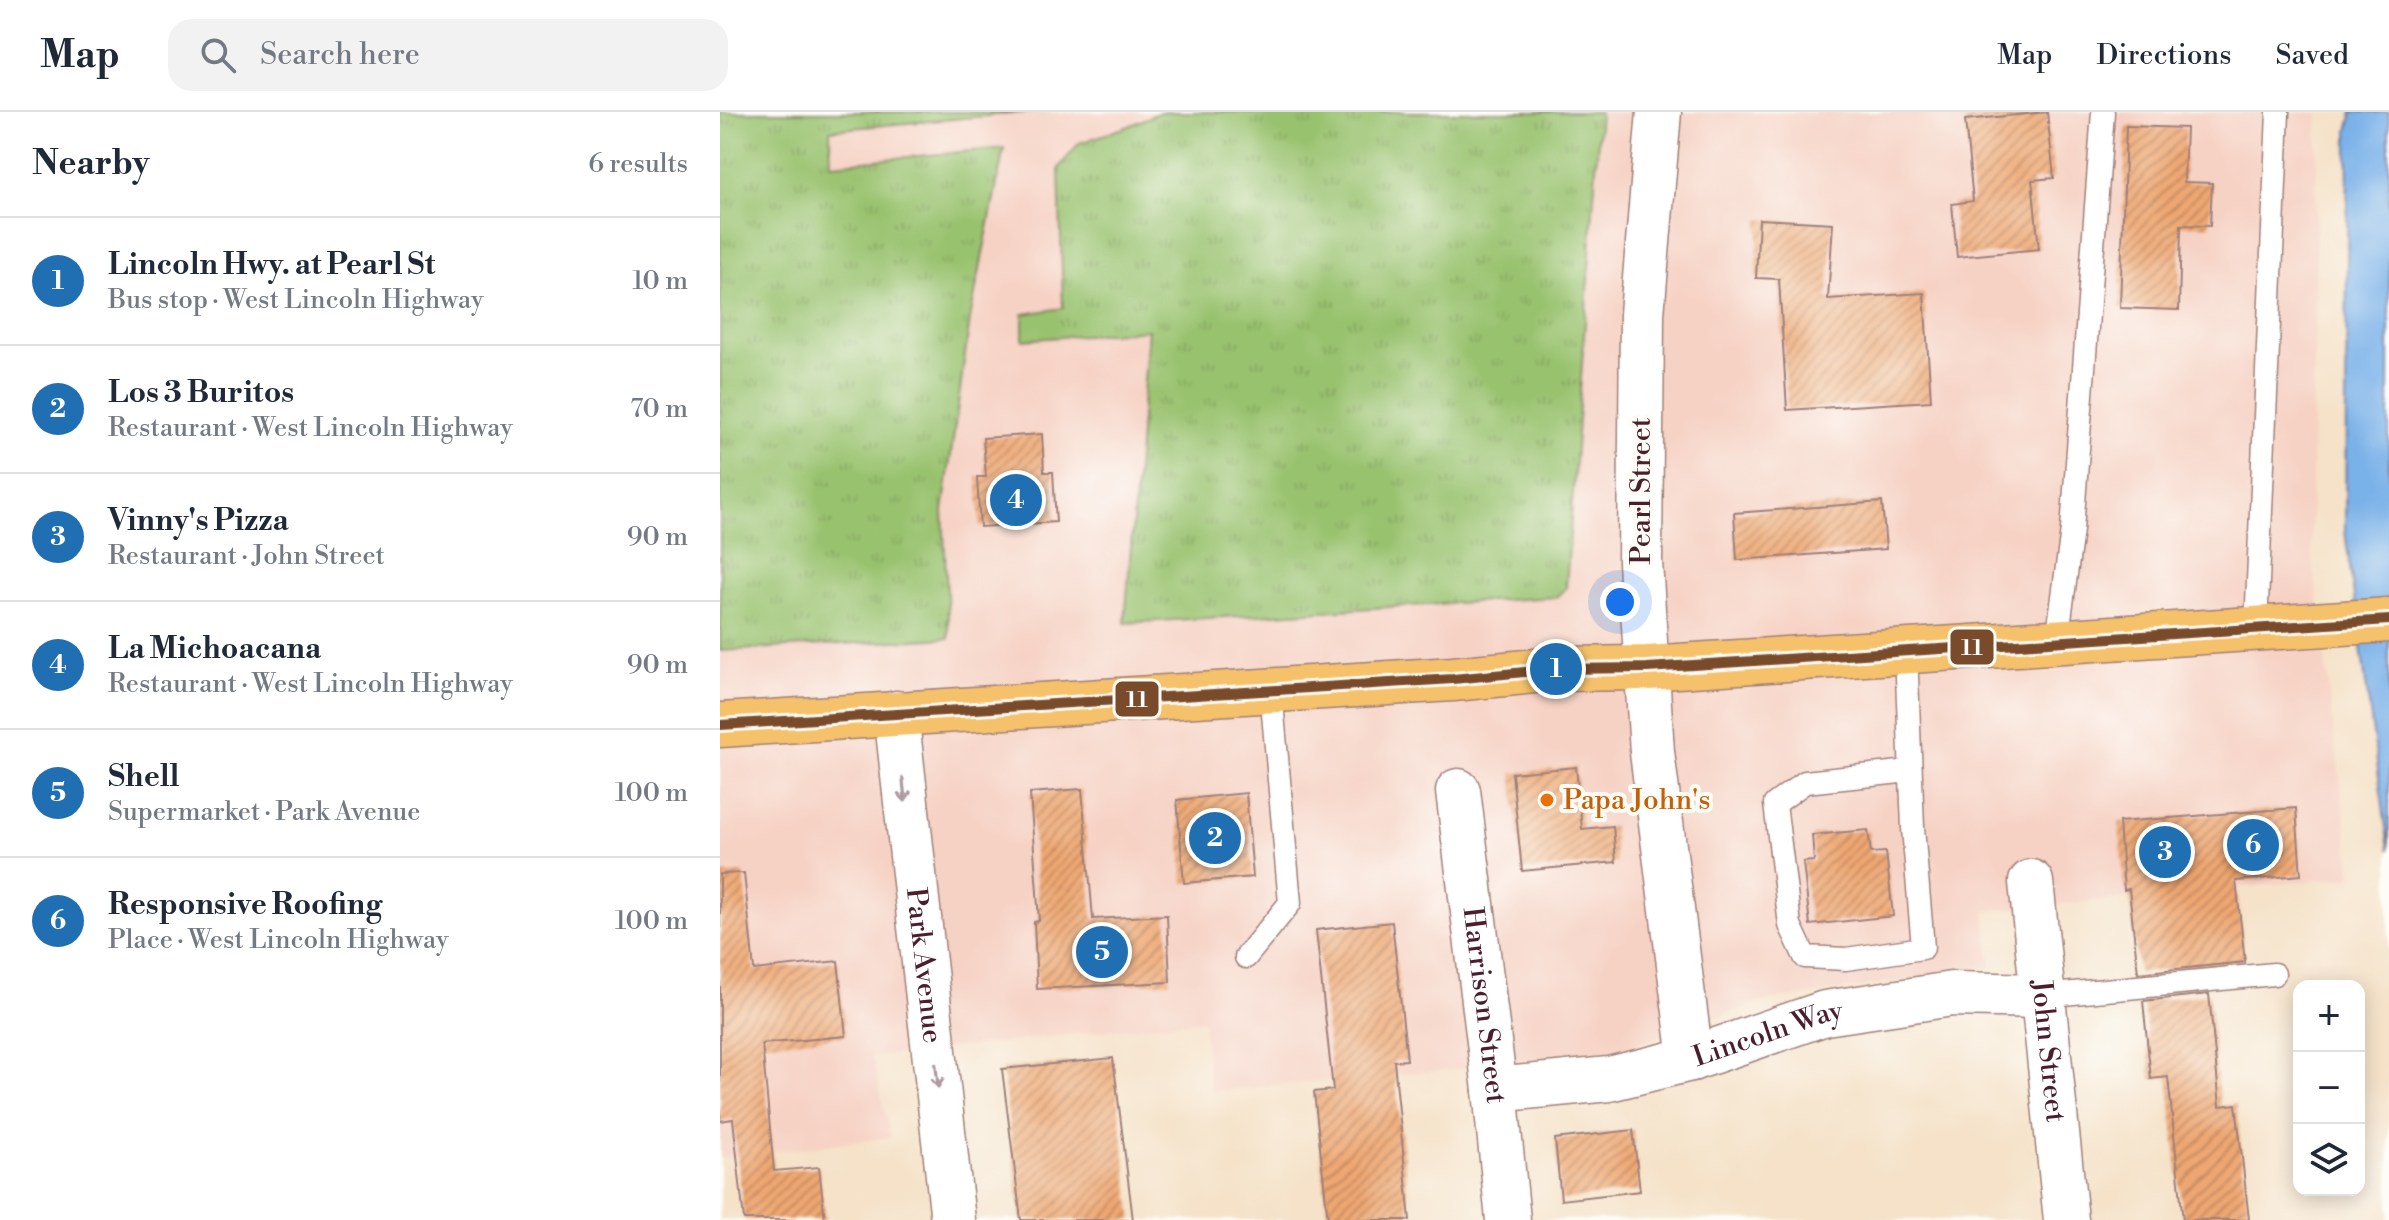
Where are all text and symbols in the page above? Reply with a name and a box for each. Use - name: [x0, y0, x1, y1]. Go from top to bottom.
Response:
- search box: [168, 19, 728, 91]
- text: Map: [40, 32, 120, 79]
- icon: search: [196, 33, 240, 77]
- text: Search here: [260, 36, 420, 74]
- text: Map: [1997, 38, 2052, 73]
- text: Directions: [2096, 38, 2231, 73]
- text: Saved: [2275, 38, 2349, 73]
- text: Nearby: [32, 143, 150, 185]
- text: 6 results: [588, 148, 688, 180]
- text: Lincoln Hwy. at Pearl St: [108, 246, 435, 284]
- text: 1: [52, 265, 64, 297]
- text: 10 m: [632, 265, 688, 297]
- text: Bus stop · West Lincoln Highway: [108, 284, 484, 316]
- text: Los 3 Buritos: [108, 374, 294, 412]
- text: 2: [50, 393, 66, 425]
- text: 70 m: [630, 393, 688, 425]
- text: Restaurant · West Lincoln Highway: [108, 412, 513, 444]
- street label: Pearl Street: [1624, 417, 1659, 565]
- pin: 4: [990, 470, 1042, 530]
- text: Vinny's Pizza: [108, 502, 289, 540]
- text: 3: [50, 521, 66, 553]
- text: 90 m: [627, 521, 688, 553]
- text: Restaurant · John Street: [108, 540, 385, 572]
- your location: [1600, 582, 1640, 622]
- line badge: 11: [1949, 628, 1995, 666]
- text: La Michoacana: [108, 630, 321, 668]
- text: 11: [1961, 635, 1983, 662]
- pin: 1: [1530, 639, 1582, 699]
- text: 4: [49, 649, 67, 681]
- text: 90 m: [627, 649, 688, 681]
- text: Restaurant · West Lincoln Highway: [108, 668, 513, 700]
- line badge: 11: [1114, 680, 1160, 718]
- text: 11: [1126, 687, 1148, 714]
- text: Shell: [108, 758, 180, 796]
- one-way arrow: [897, 776, 912, 803]
- text: 5: [50, 777, 66, 809]
- text: 100 m: [615, 777, 688, 809]
- place label: Papa John's: [1563, 783, 1711, 818]
- marker: Papa John's: [1538, 791, 1556, 809]
- text: Supermarket · Park Avenue: [108, 796, 420, 828]
- pin: 2: [1189, 808, 1241, 868]
- pin: 6: [2227, 815, 2279, 875]
- pin: 3: [2139, 822, 2191, 882]
- text: Responsive Roofing: [108, 886, 382, 924]
- street label: Park Avenue: [898, 886, 951, 1045]
- text: 6: [50, 905, 66, 937]
- text: 100 m: [615, 905, 688, 937]
- street label: Harrison Street: [1455, 905, 1514, 1105]
- pin: 5: [1076, 922, 1128, 982]
- text: Place · West Lincoln Highway: [108, 924, 449, 956]
- street label: John Street: [2024, 977, 2073, 1124]
- map controls: [2293, 980, 2365, 1196]
- button: +: [2293, 980, 2365, 1052]
- street label: Lincoln Way: [1688, 993, 1845, 1075]
- button: −: [2293, 1052, 2365, 1124]
- one-way arrow: [929, 1062, 944, 1089]
- button: layers: [2293, 1124, 2365, 1196]

